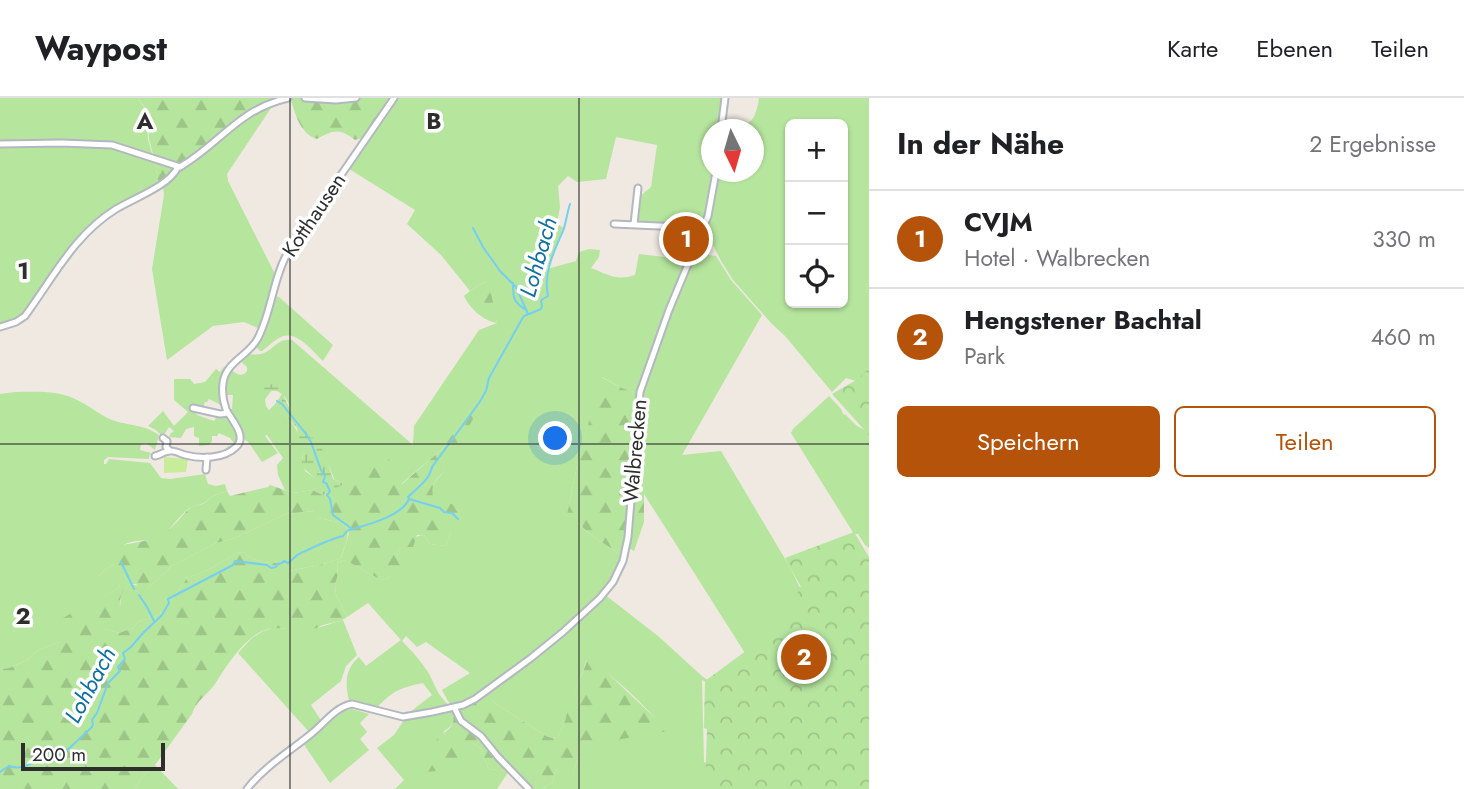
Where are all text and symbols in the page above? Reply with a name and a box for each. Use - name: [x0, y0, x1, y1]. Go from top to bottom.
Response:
- text: Waypost: [35, 25, 167, 72]
- text: Karte: [1167, 31, 1218, 66]
- text: Ebenen: [1256, 31, 1333, 66]
- text: Teilen: [1371, 31, 1429, 66]
- text: A: [136, 104, 154, 138]
- text: B: [426, 104, 442, 138]
- north arrow: [701, 119, 764, 182]
- map controls: [785, 119, 848, 308]
- button: +: [785, 119, 848, 182]
- text: In der Nähe: [897, 122, 1064, 165]
- text: 2 Ergebnisse: [1309, 127, 1436, 161]
- street label: Kotthausen: [275, 167, 353, 263]
- button: −: [785, 182, 848, 245]
- text: CVJM: [964, 203, 1033, 241]
- water label: Lohbach: [510, 213, 566, 301]
- pin: 1: [663, 213, 709, 265]
- text: 1: [914, 222, 926, 256]
- text: 330 m: [1372, 222, 1436, 256]
- text: Hotel · Walbrecken: [964, 241, 1150, 275]
- button: locate: [785, 245, 848, 308]
- text: 1: [17, 254, 29, 288]
- text: Hengstener Bachtal: [964, 301, 1202, 339]
- text: 2: [912, 320, 928, 354]
- text: 460 m: [1371, 320, 1436, 354]
- text: Park: [964, 339, 1005, 373]
- street label: Walbrecken: [616, 398, 654, 504]
- button: Speichern: [897, 406, 1160, 477]
- button: Teilen: [1174, 406, 1436, 477]
- your location: [538, 421, 572, 455]
- text: 2: [15, 599, 31, 633]
- pin: 2: [781, 631, 827, 683]
- water label: Lohbach: [56, 641, 124, 729]
- scale bar: [21, 740, 164, 772]
- text: 200 m: [32, 741, 86, 768]

